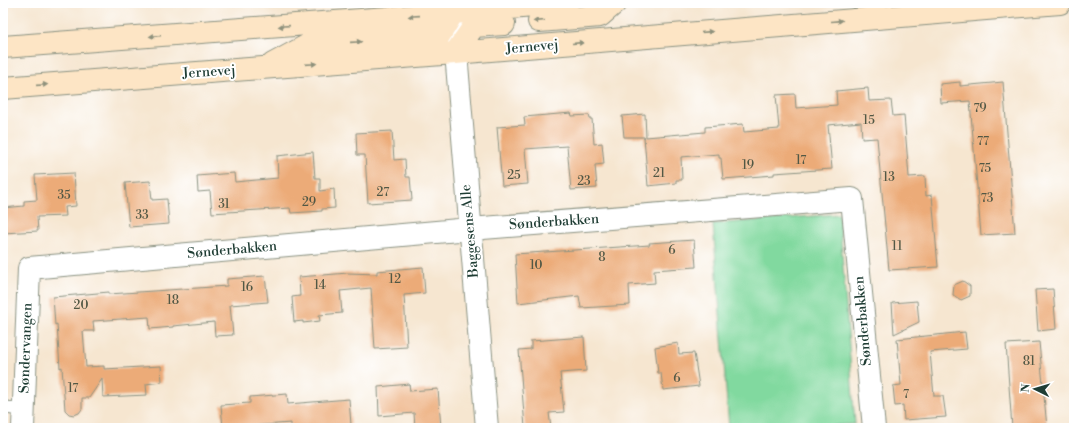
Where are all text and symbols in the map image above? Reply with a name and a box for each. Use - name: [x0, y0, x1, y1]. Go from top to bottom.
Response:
- one-way arrow: [408, 13, 420, 20]
- one-way arrow: [533, 17, 545, 24]
- one-way arrow: [831, 18, 843, 25]
- one-way arrow: [278, 23, 290, 29]
- one-way arrow: [701, 29, 713, 35]
- one-way arrow: [149, 32, 161, 39]
- street label: Jernevej: [504, 36, 559, 58]
- one-way arrow: [350, 38, 362, 45]
- one-way arrow: [572, 39, 584, 46]
- street label: Jernevej: [181, 61, 236, 83]
- one-way arrow: [305, 61, 317, 68]
- one-way arrow: [36, 82, 48, 89]
- house number: 79: [973, 101, 987, 116]
- house number: 15: [863, 113, 875, 128]
- house number: 77: [977, 134, 989, 149]
- house number: 17: [796, 153, 806, 168]
- house number: 19: [742, 158, 754, 173]
- house number: 75: [979, 161, 992, 176]
- house number: 21: [653, 166, 666, 181]
- house number: 25: [507, 168, 521, 183]
- house number: 13: [883, 170, 895, 185]
- house number: 23: [577, 174, 591, 189]
- street label: Baggesens Alle: [457, 183, 483, 280]
- house number: 27: [377, 185, 389, 200]
- house number: 35: [57, 188, 71, 203]
- house number: 73: [981, 191, 994, 206]
- house number: 29: [302, 195, 316, 210]
- house number: 31: [218, 197, 231, 212]
- house number: 33: [135, 208, 149, 223]
- street label: Sønderbakken: [508, 210, 600, 234]
- street label: Sønderbakken: [186, 237, 278, 263]
- house number: 11: [892, 239, 903, 254]
- house number: 6: [668, 243, 676, 258]
- house number: 8: [598, 250, 606, 265]
- house number: 10: [530, 258, 542, 273]
- house number: 12: [389, 272, 401, 287]
- street label: Sønderbakken: [850, 275, 876, 367]
- house number: 14: [314, 278, 326, 293]
- house number: 16: [241, 280, 253, 295]
- house number: 18: [167, 293, 179, 308]
- house number: 20: [74, 298, 88, 313]
- street label: Søndervangen: [15, 302, 37, 394]
- house number: 81: [1023, 354, 1036, 369]
- north arrow: [1015, 369, 1055, 409]
- house number: 6: [673, 371, 681, 386]
- house number: 17: [68, 381, 78, 396]
- text: N: [1019, 383, 1033, 393]
- house number: 7: [903, 387, 909, 402]

